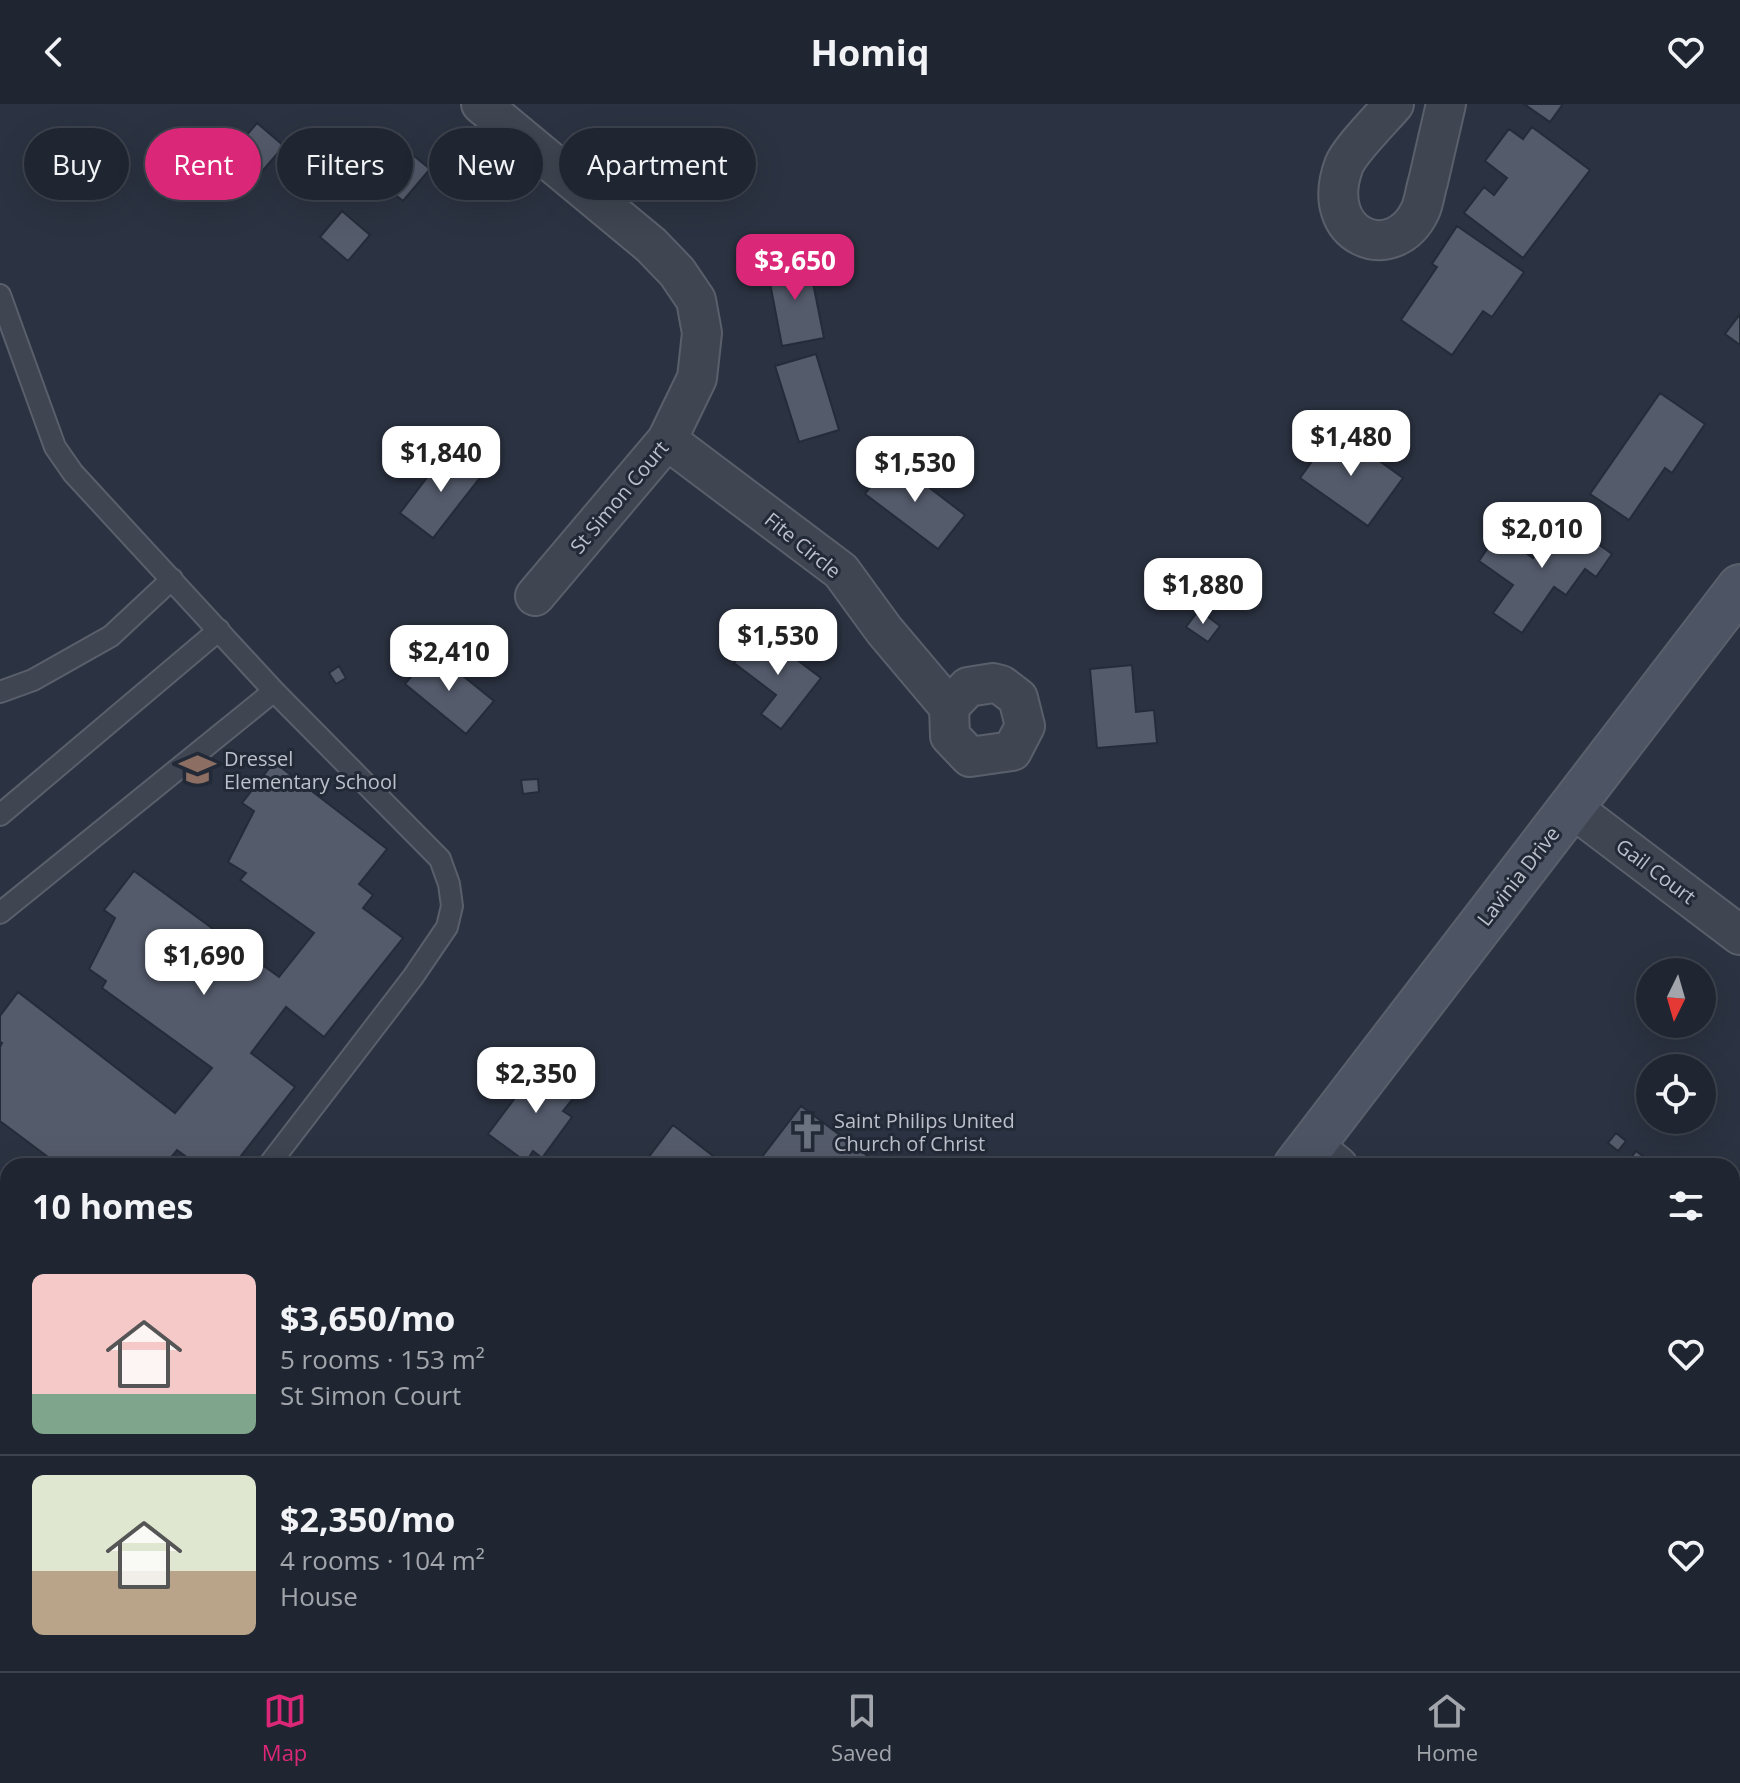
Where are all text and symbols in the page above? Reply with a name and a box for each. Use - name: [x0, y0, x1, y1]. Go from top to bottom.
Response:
- text: Homiq: [811, 28, 929, 77]
- icon: back: [32, 30, 76, 74]
- icon: heart: [1664, 30, 1708, 74]
- chip: Buy: [24, 128, 129, 200]
- chip: Rent: [145, 128, 261, 200]
- chip: Filters: [277, 128, 413, 200]
- chip: New: [429, 128, 543, 200]
- chip: Apartment: [559, 128, 756, 200]
- pin: $3,650: [730, 234, 860, 302]
- text: $3,650: [754, 242, 836, 278]
- pin: $1,480: [1286, 410, 1416, 478]
- text: $1,480: [1310, 418, 1392, 454]
- pin: $1,840: [376, 426, 506, 494]
- text: $1,840: [400, 434, 482, 470]
- street label: St Simon Court: [564, 435, 674, 559]
- pin: $1,530: [850, 436, 980, 504]
- text: $1,530: [874, 444, 956, 480]
- pin: $2,010: [1477, 502, 1607, 570]
- street label: Fite Circle: [759, 506, 847, 584]
- text: $2,010: [1501, 510, 1583, 546]
- pin: $1,880: [1138, 558, 1268, 626]
- text: $1,880: [1162, 566, 1244, 602]
- pin: $1,530: [713, 609, 843, 677]
- text: $1,530: [737, 617, 819, 653]
- pin: $2,410: [384, 625, 514, 693]
- text: $2,410: [408, 633, 490, 669]
- place label: Dressel Elementary School: [224, 745, 397, 795]
- school or university icon: Dressel Elementary School: [179, 750, 217, 788]
- street label: Lavinia Drive: [1471, 821, 1565, 931]
- street label: Gail Court: [1611, 832, 1701, 910]
- pin: $1,690: [139, 929, 269, 997]
- text: $1,690: [163, 937, 245, 973]
- north arrow: [1636, 958, 1716, 1038]
- map controls: [1636, 958, 1716, 1134]
- pin: $2,350: [471, 1047, 601, 1115]
- button: locate: [1636, 1054, 1716, 1134]
- text: $2,350: [495, 1055, 577, 1091]
- place label: Saint Philips United Church of Christ: [834, 1107, 1015, 1157]
- church icon: Saint Philips United Church of Christ: [789, 1113, 827, 1151]
- text: 10 homes: [32, 1183, 193, 1229]
- icon: filters: [1664, 1184, 1708, 1228]
- text: $3,650/mo: [280, 1295, 455, 1341]
- icon: home: [96, 1306, 192, 1402]
- icon: heart: [1664, 1332, 1708, 1376]
- text: 5 rooms · 153 m²: [280, 1341, 485, 1377]
- text: St Simon Court: [280, 1377, 461, 1413]
- text: $2,350/mo: [280, 1496, 455, 1542]
- icon: home: [96, 1507, 192, 1603]
- icon: heart: [1664, 1533, 1708, 1577]
- text: 4 rooms · 104 m²: [280, 1542, 485, 1578]
- text: House: [280, 1578, 358, 1614]
- tab: Map: [262, 1689, 307, 1767]
- tab: Saved: [831, 1689, 892, 1767]
- tab: Home: [1416, 1689, 1478, 1767]

